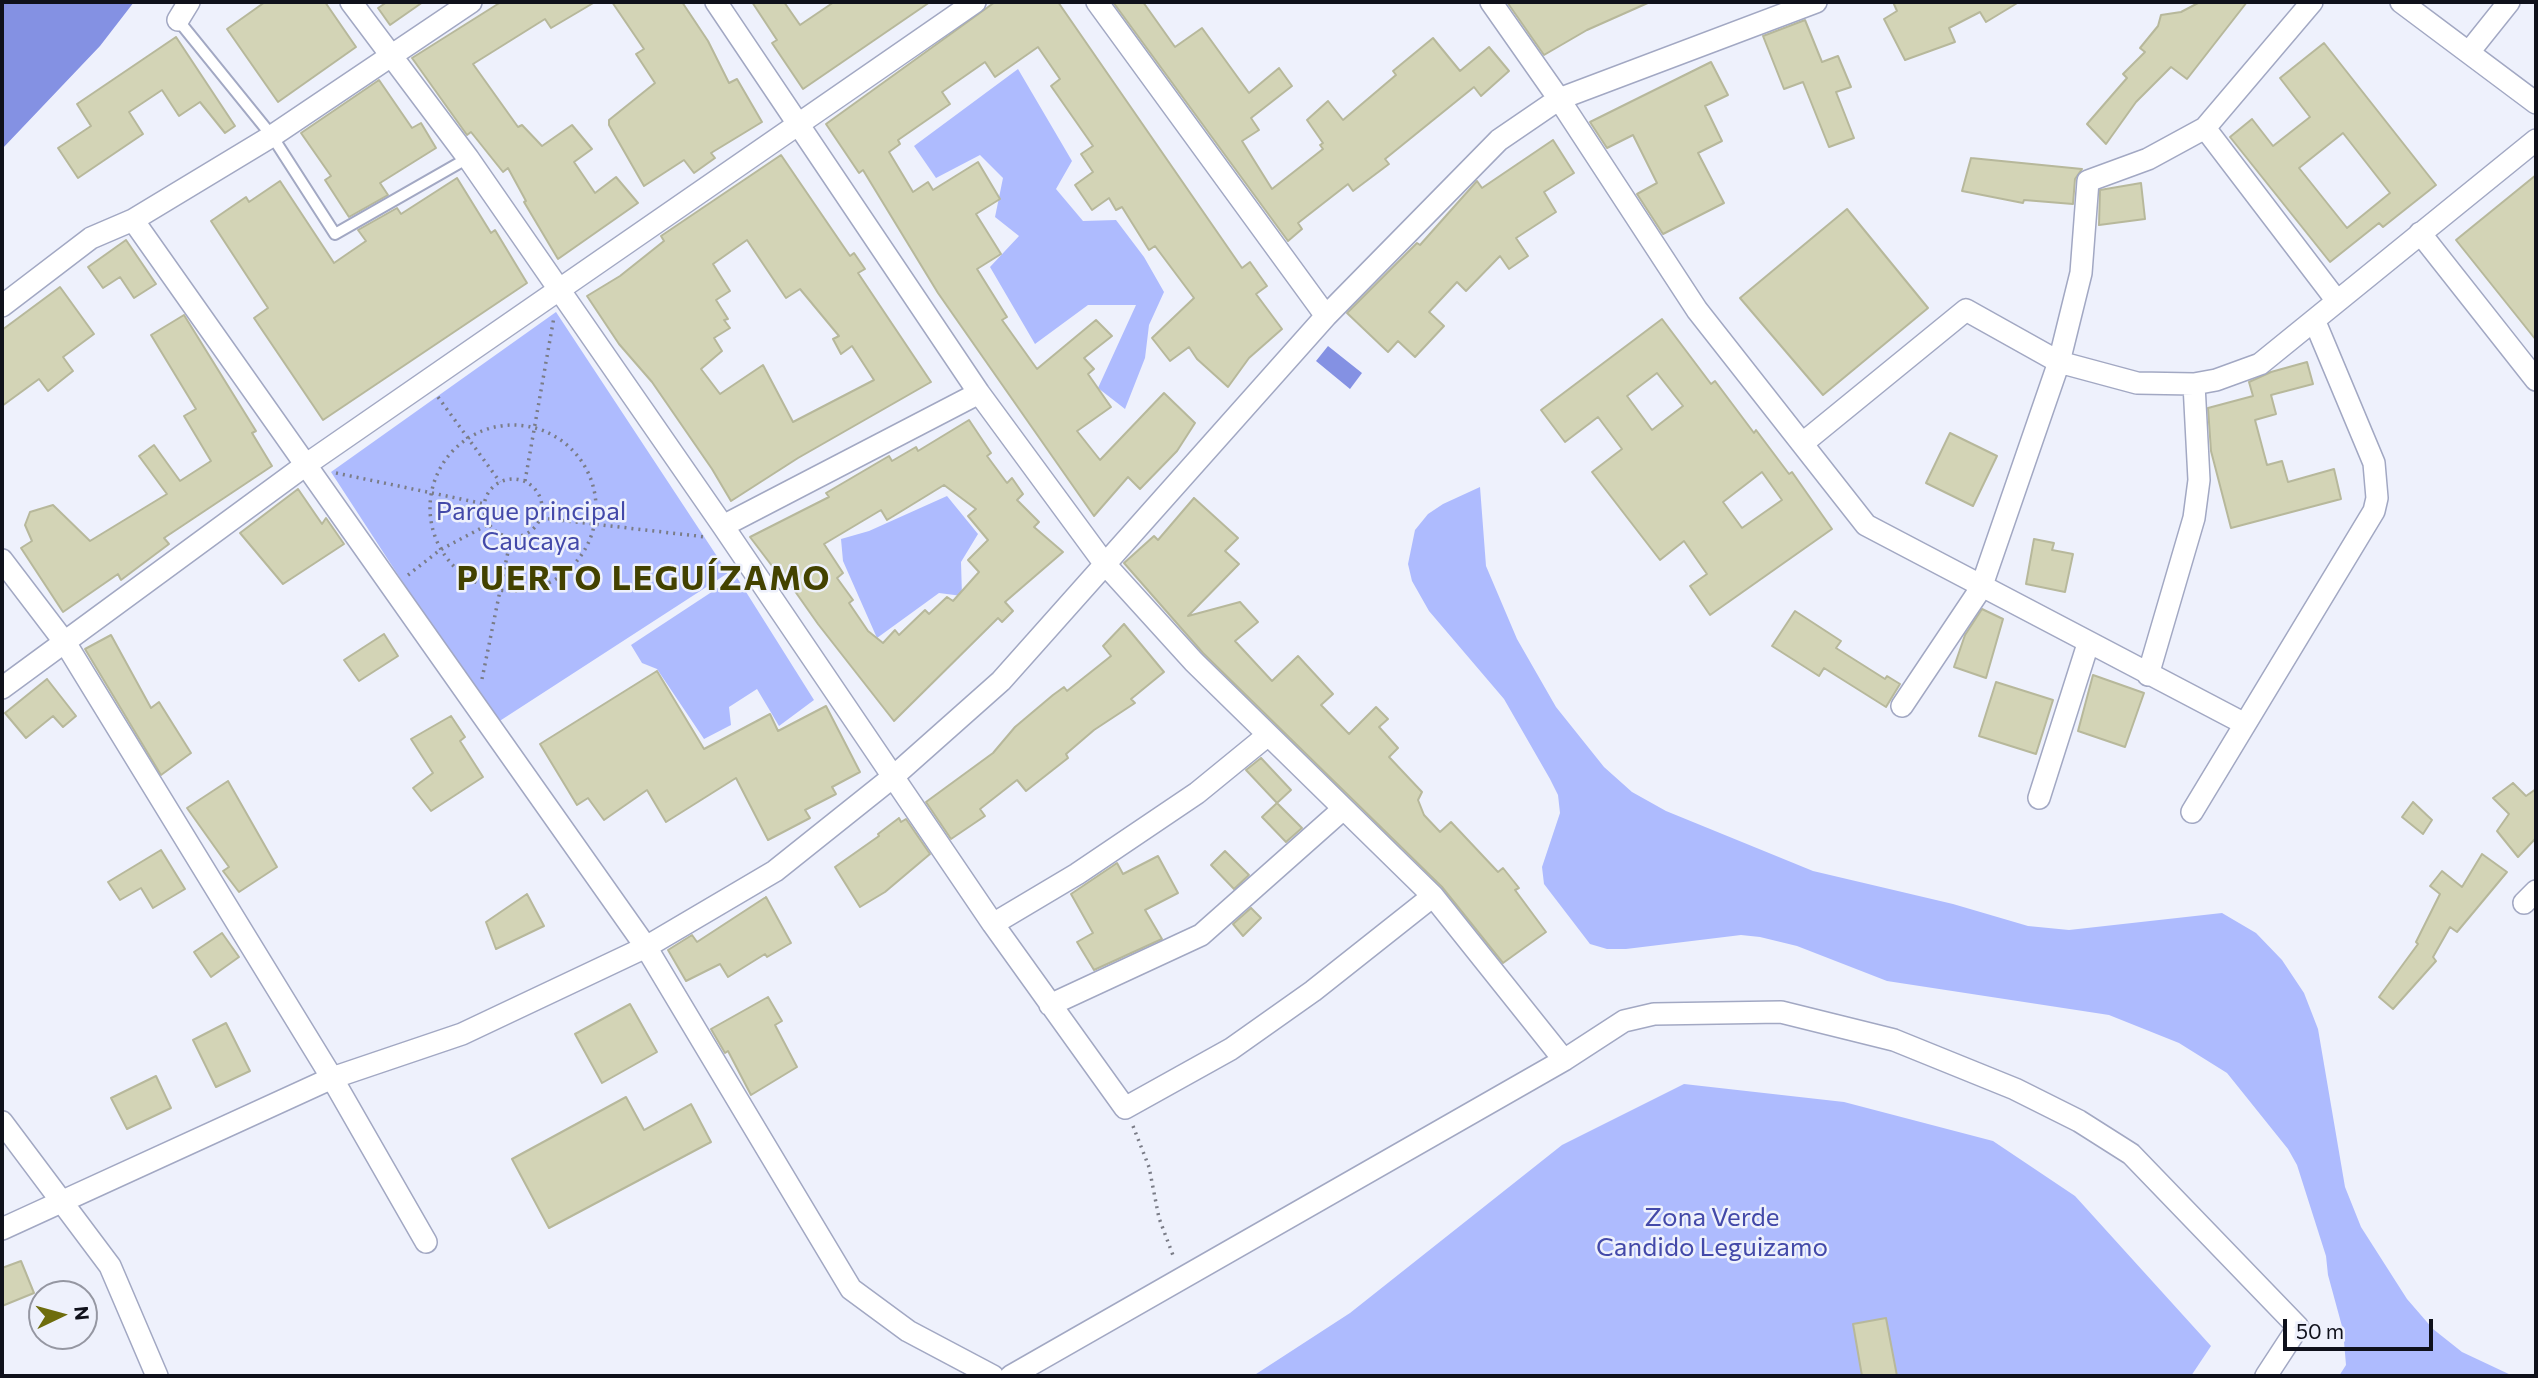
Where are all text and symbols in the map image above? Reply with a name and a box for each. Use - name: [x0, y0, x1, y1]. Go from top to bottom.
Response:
- park label: Parque principal Caucaya: [436, 495, 626, 556]
- district label: PUERTO LEGUÍZAMO: [459, 559, 829, 599]
- park label: Zona Verde Candido Leguizamo: [1596, 1201, 1828, 1262]
- north arrow: [28, 1280, 98, 1350]
- scale bar: [2286, 1304, 2436, 1348]
- text: N: [70, 1305, 95, 1321]
- text: 50 m: [2296, 1318, 2344, 1343]

